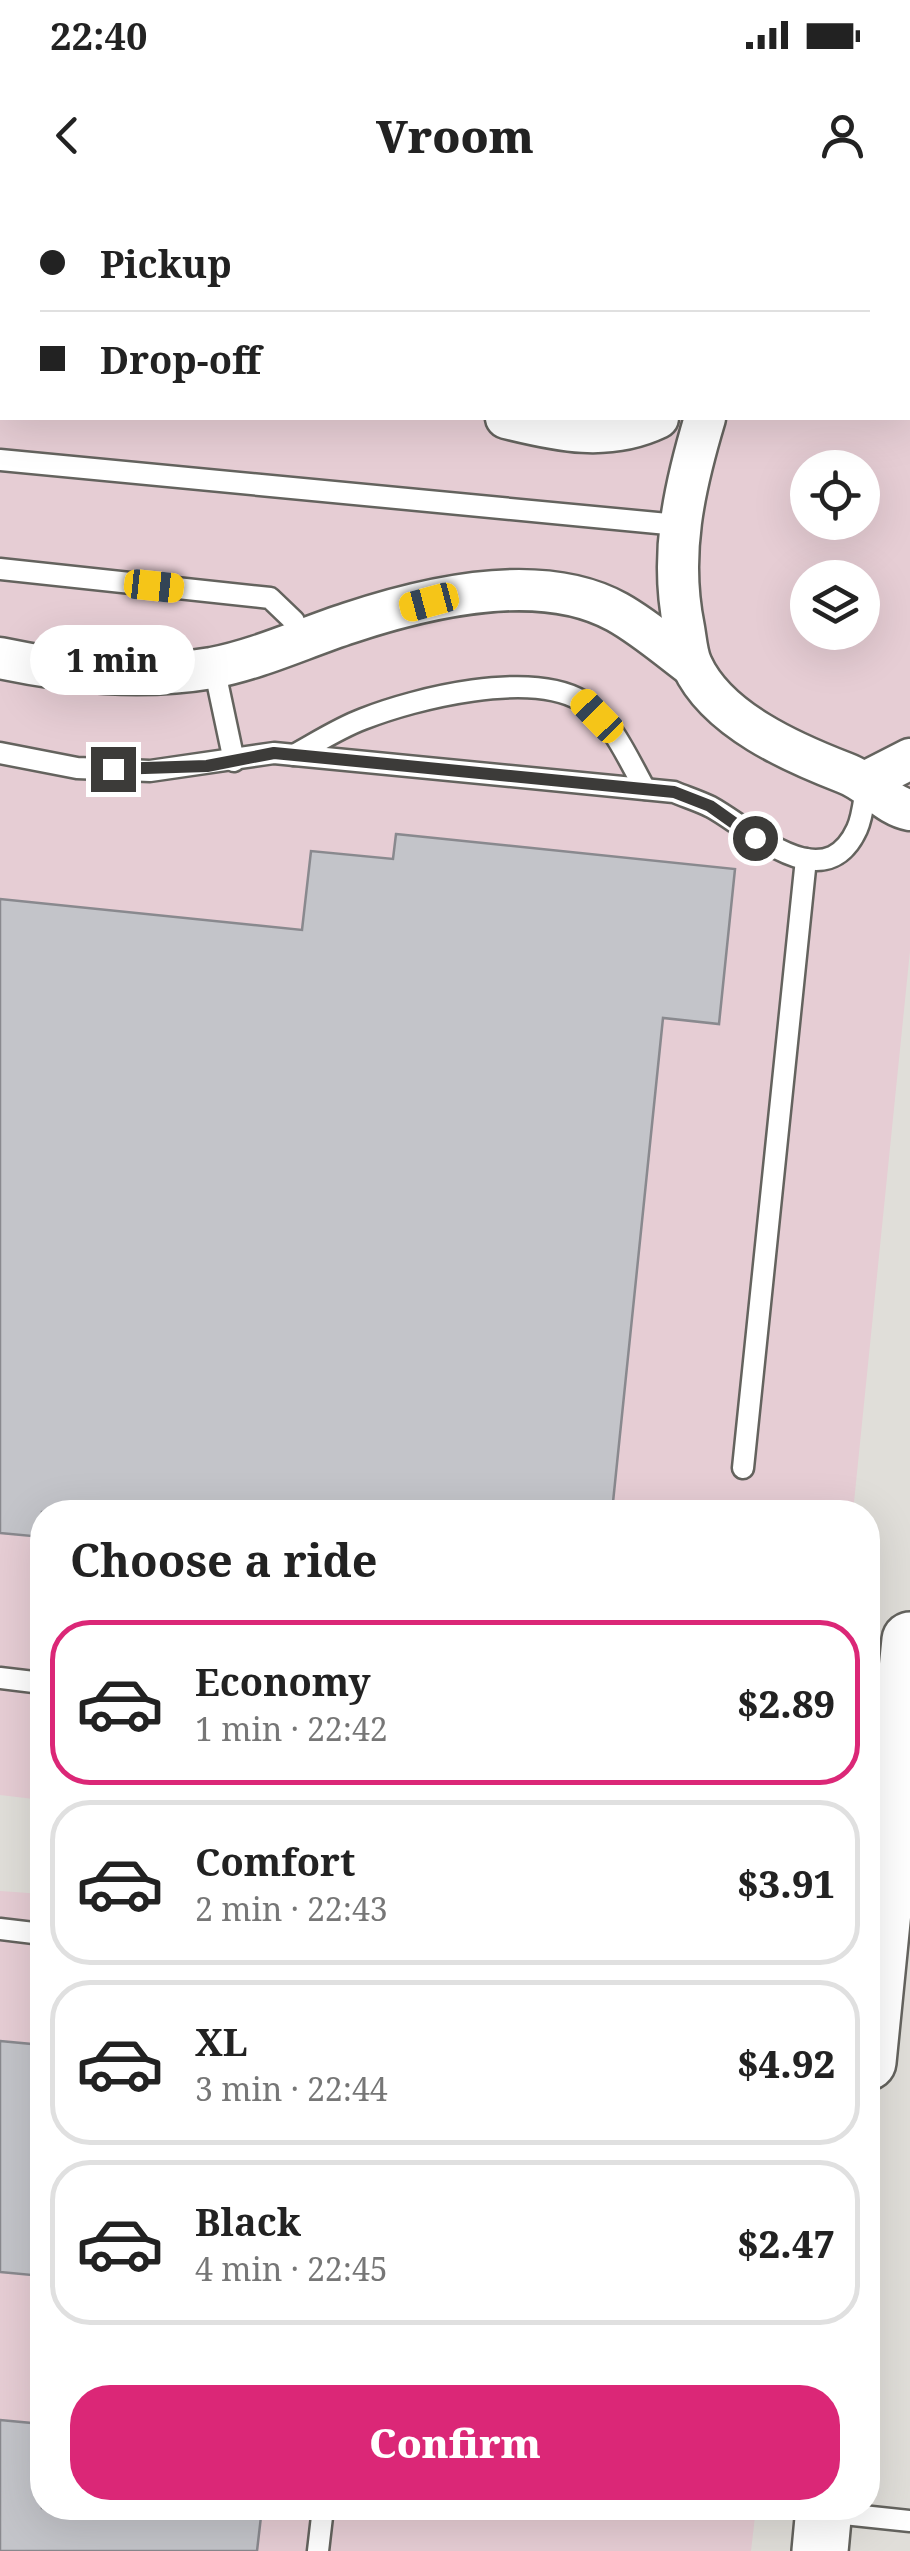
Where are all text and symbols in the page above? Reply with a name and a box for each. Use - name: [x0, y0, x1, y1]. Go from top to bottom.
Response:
- text: 22:40: [50, 9, 147, 61]
- text: Vroom: [376, 105, 534, 166]
- icon: back: [40, 108, 95, 163]
- icon: person: [815, 108, 870, 163]
- text: Pickup: [100, 237, 232, 289]
- text: Drop-off: [100, 333, 261, 385]
- map controls: [790, 450, 880, 650]
- button: locate: [790, 450, 880, 540]
- button: layers: [790, 560, 880, 650]
- car: [123, 568, 185, 604]
- car: [396, 580, 462, 624]
- callout: 1 min: [31, 624, 196, 694]
- text: 1 min: [67, 638, 158, 681]
- car: [565, 684, 629, 748]
- route end: [91, 747, 136, 792]
- route start: [733, 816, 778, 861]
- text: Choose a ride: [70, 1529, 378, 1590]
- text: Economy: [195, 1655, 371, 1707]
- icon: car: [75, 1658, 165, 1748]
- text: $2.89: [737, 1677, 835, 1729]
- text: 1 min · 22:42: [195, 1707, 388, 1750]
- text: Comfort: [195, 1835, 355, 1887]
- icon: car: [75, 1838, 165, 1928]
- text: $3.91: [737, 1857, 835, 1909]
- text: 2 min · 22:43: [195, 1887, 388, 1930]
- text: XL: [195, 2015, 248, 2067]
- icon: car: [75, 2018, 165, 2108]
- text: $4.92: [737, 2037, 835, 2089]
- text: 3 min · 22:44: [195, 2067, 388, 2110]
- text: Black: [195, 2195, 301, 2247]
- icon: car: [75, 2198, 165, 2288]
- text: $2.47: [737, 2217, 835, 2269]
- text: 4 min · 22:45: [195, 2247, 388, 2290]
- button: Confirm: [70, 2385, 840, 2500]

